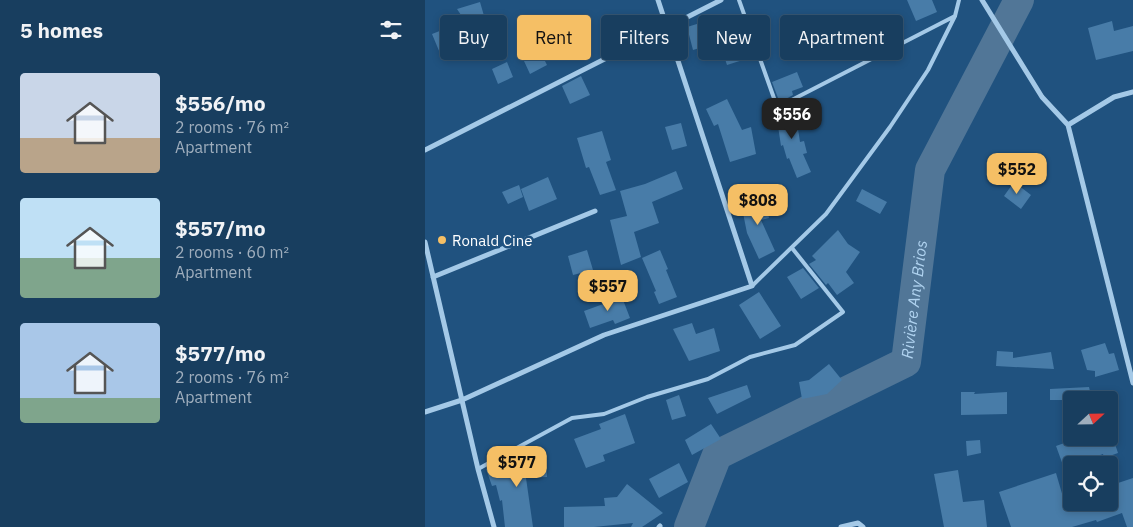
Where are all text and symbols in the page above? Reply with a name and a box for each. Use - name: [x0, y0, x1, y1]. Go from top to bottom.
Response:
- chip: Buy: [440, 15, 507, 60]
- chip: Rent: [517, 15, 591, 60]
- chip: Filters: [601, 15, 688, 60]
- chip: New: [698, 15, 770, 60]
- chip: Apartment: [780, 15, 903, 60]
- text: 5 homes: [20, 16, 103, 44]
- icon: filters: [377, 16, 405, 44]
- text: $556/mo: [175, 89, 266, 117]
- icon: home: [60, 93, 120, 153]
- pin: $556: [762, 98, 822, 140]
- text: $556: [773, 104, 811, 124]
- text: 2 rooms · 76 m²: [175, 117, 289, 137]
- text: Apartment: [175, 137, 252, 157]
- pin: $552: [987, 152, 1047, 195]
- text: $552: [998, 159, 1036, 179]
- pin: $808: [728, 184, 788, 226]
- text: $808: [739, 190, 777, 210]
- text: $557/mo: [175, 214, 266, 242]
- icon: home: [60, 218, 120, 278]
- place label: Ronald Cine: [452, 231, 532, 250]
- marker: Ronald Cine: [436, 234, 448, 246]
- water label: Rivière Any Brios: [897, 239, 931, 360]
- text: 2 rooms · 60 m²: [175, 242, 289, 262]
- text: Apartment: [175, 262, 252, 282]
- pin: $557: [578, 270, 638, 312]
- text: $557: [589, 276, 627, 296]
- text: $577/mo: [175, 339, 266, 367]
- icon: home: [60, 343, 120, 403]
- text: 2 rooms · 76 m²: [175, 367, 289, 387]
- text: Apartment: [175, 387, 252, 407]
- north arrow: [1063, 391, 1117, 446]
- map controls: [1063, 391, 1118, 511]
- pin: $577: [487, 446, 547, 488]
- text: $577: [498, 452, 536, 472]
- button: locate: [1063, 456, 1118, 511]

